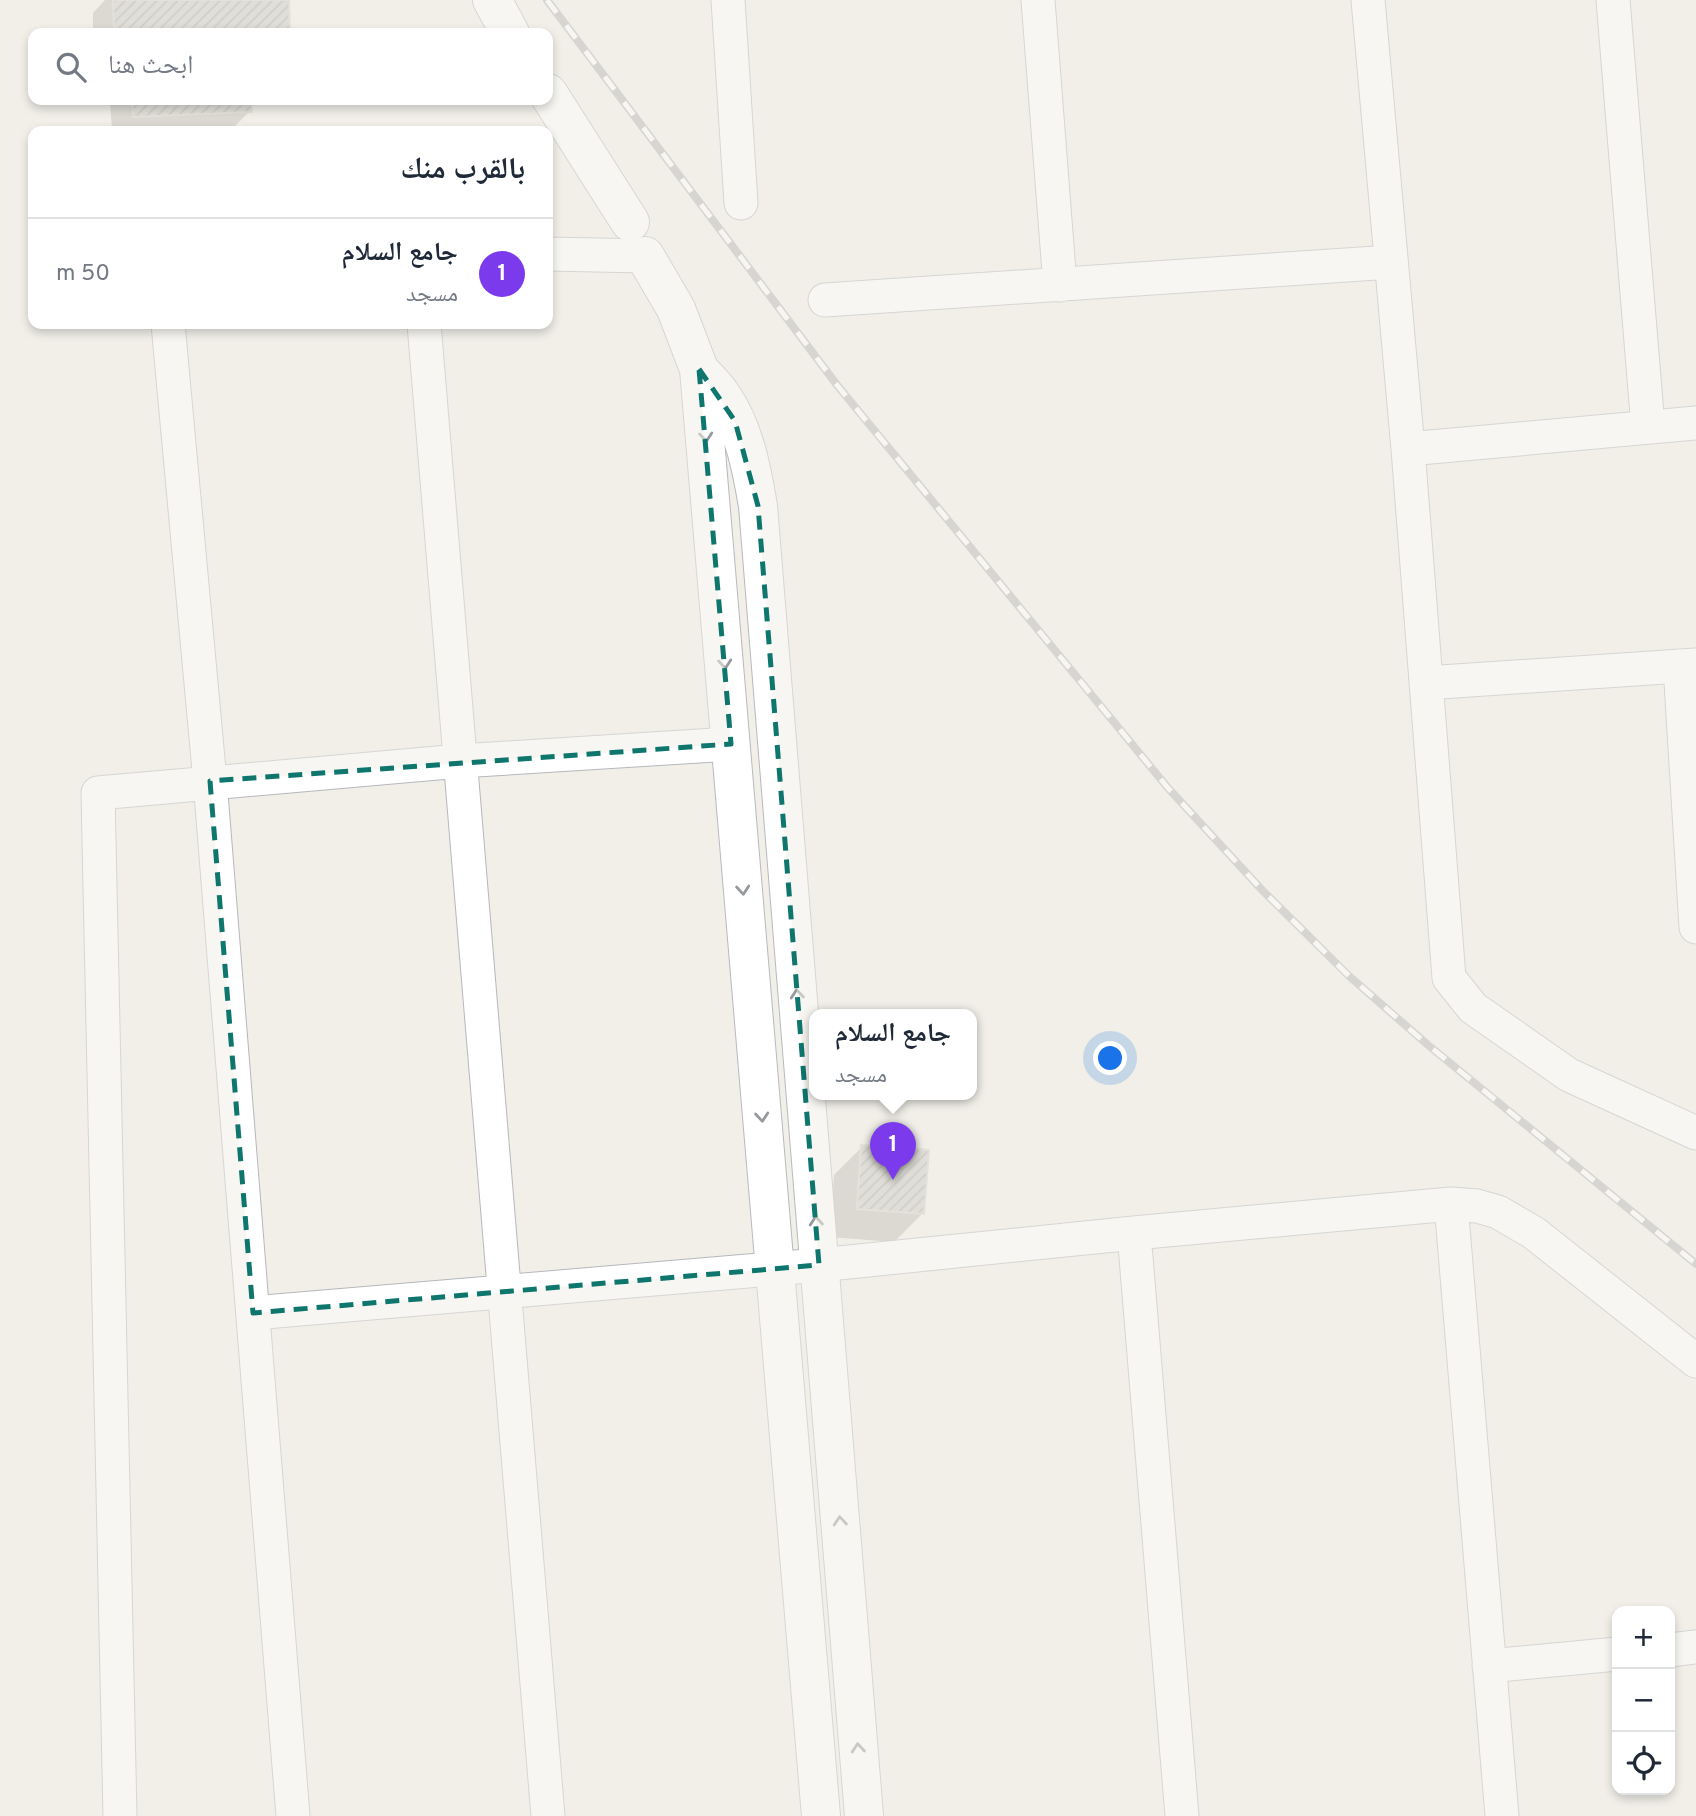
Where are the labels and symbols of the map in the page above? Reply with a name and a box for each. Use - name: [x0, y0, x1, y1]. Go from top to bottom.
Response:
- one-way arrow: [698, 431, 713, 443]
- one-way arrow: [717, 658, 732, 669]
- one-way arrow: [735, 885, 750, 896]
- one-way arrow: [790, 989, 805, 1000]
- your location: [1093, 1041, 1127, 1075]
- one-way arrow: [754, 1112, 769, 1123]
- pin: 1: [870, 1122, 916, 1180]
- one-way arrow: [809, 1215, 824, 1226]
- one-way arrow: [833, 1515, 848, 1526]
- one-way arrow: [851, 1742, 866, 1753]

